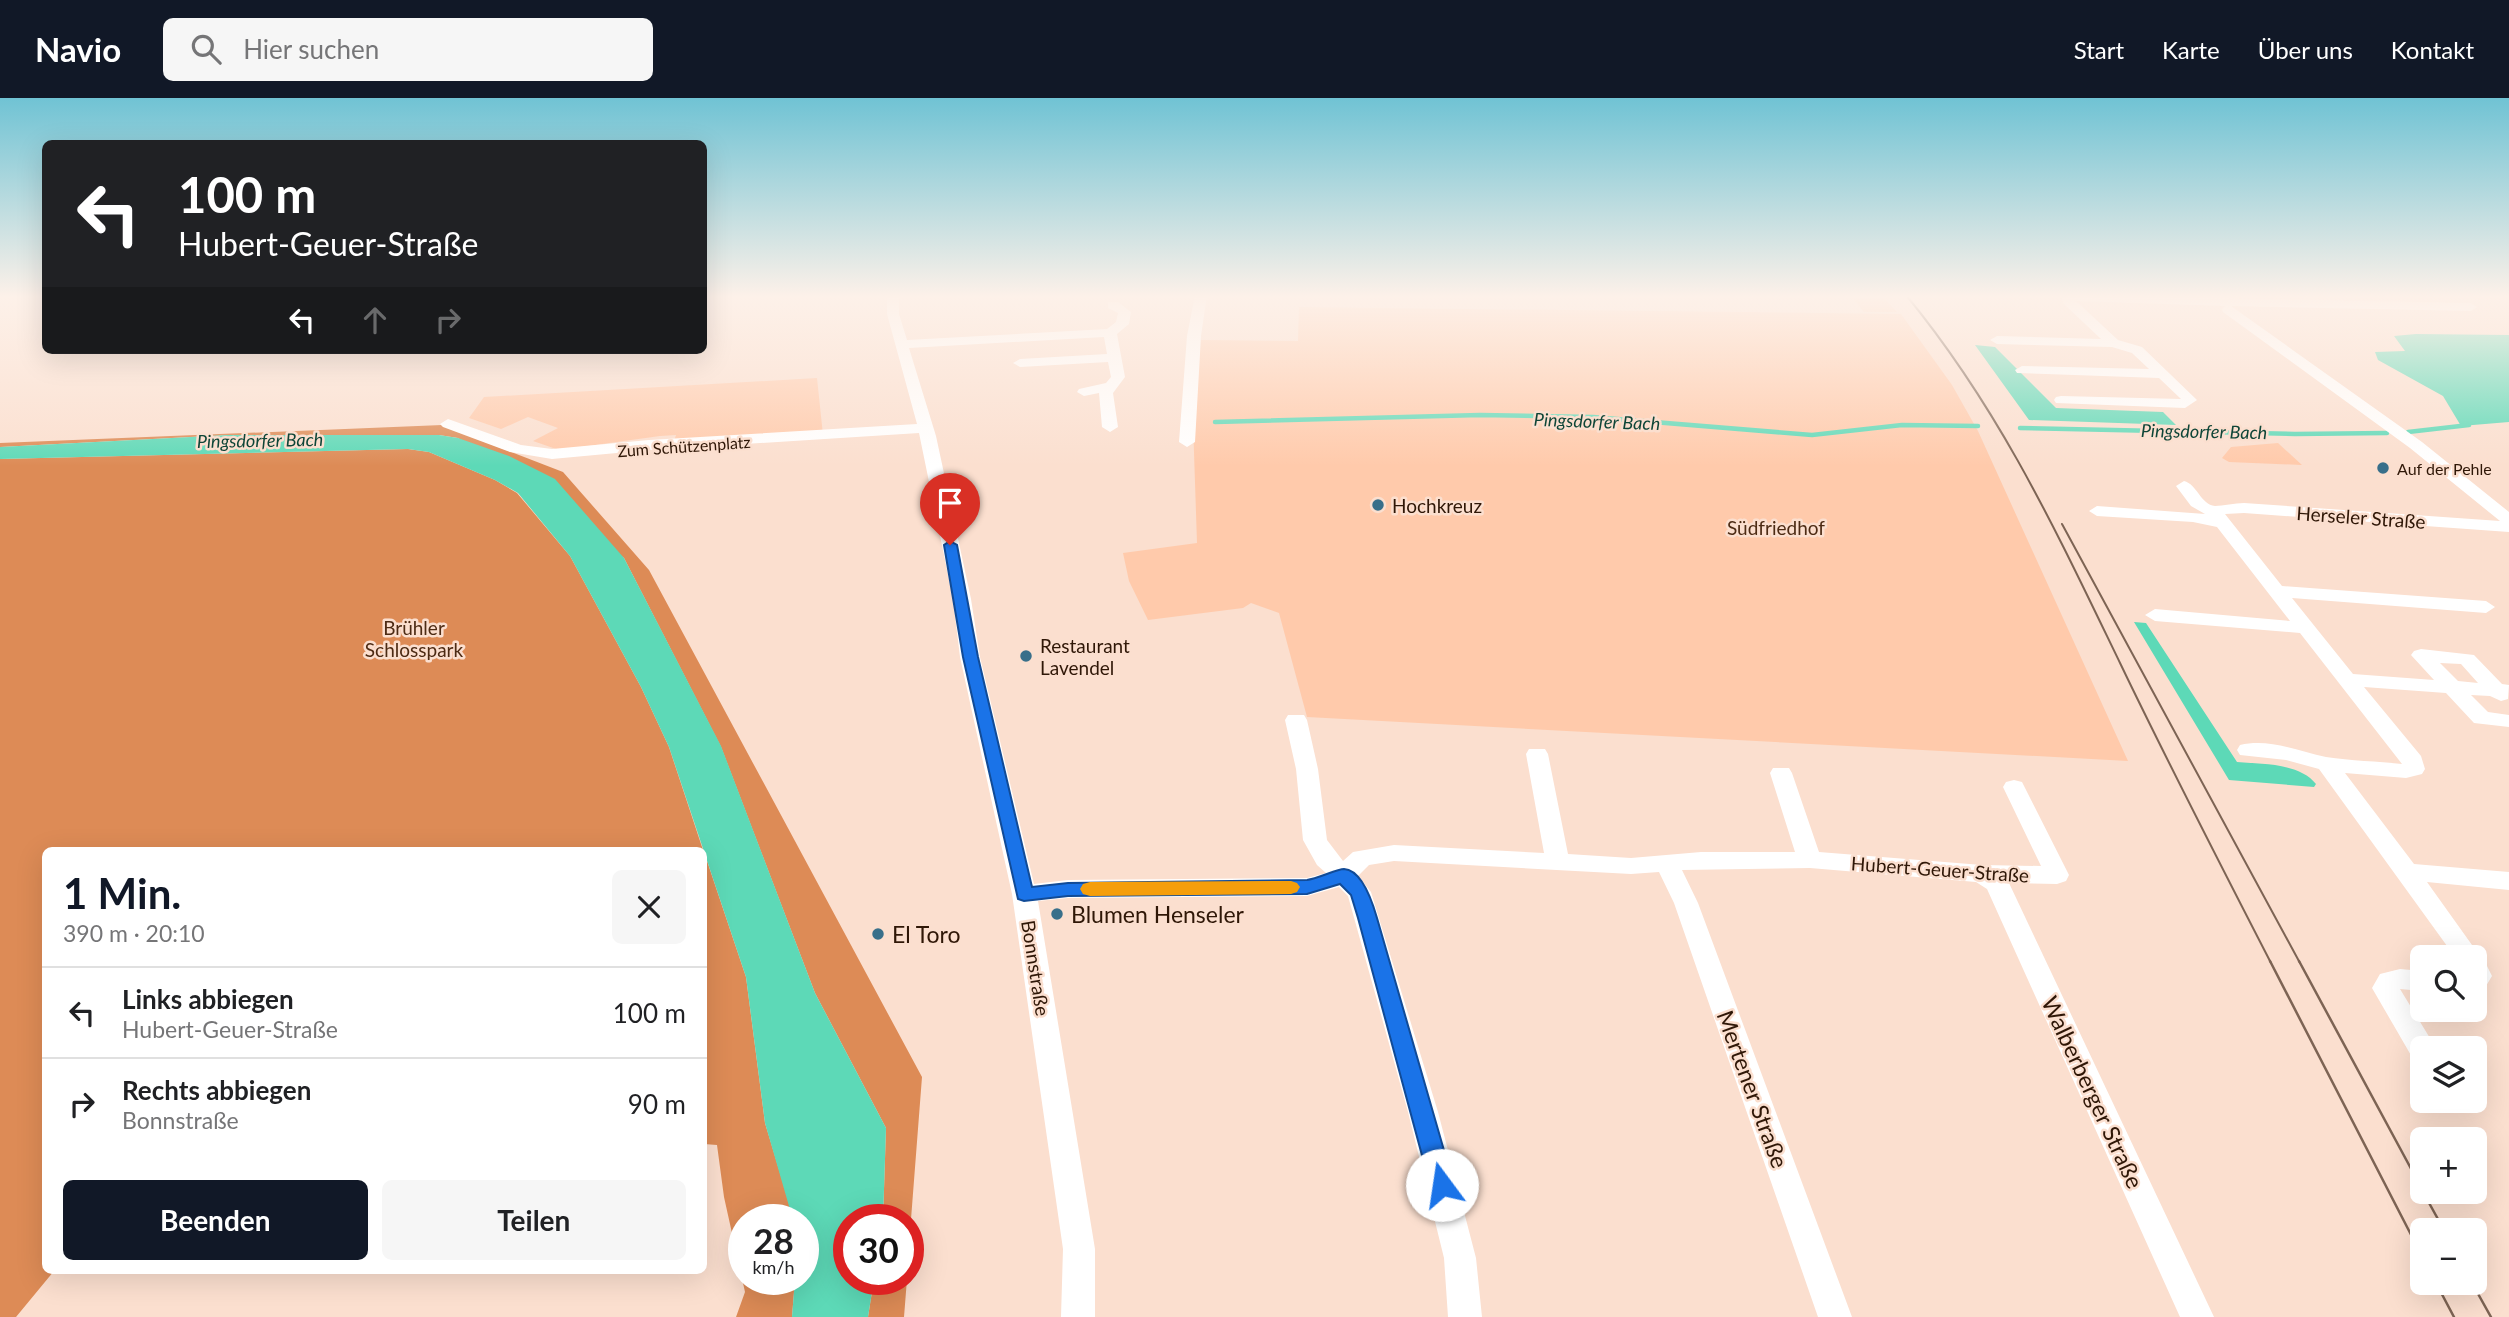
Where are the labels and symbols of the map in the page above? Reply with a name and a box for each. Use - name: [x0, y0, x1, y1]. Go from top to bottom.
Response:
- water label: Pingsdorfer Bach: [1533, 408, 1661, 434]
- water label: Pingsdorfer Bach: [2141, 419, 2267, 443]
- water label: Pingsdorfer Bach: [197, 428, 323, 452]
- street label: Zum Schützenplatz: [617, 432, 751, 460]
- place label: Auf der Pehle: [2397, 459, 2492, 478]
- marker: Auf der Pehle: [2375, 460, 2391, 476]
- pin: [920, 473, 980, 545]
- place label: Hochkreuz: [1392, 494, 1482, 517]
- marker: Hochkreuz: [1370, 497, 1386, 513]
- street label: Herseler Straße: [2296, 501, 2426, 533]
- park label: Südfriedhof: [1727, 516, 1825, 539]
- park label: Brühler Schlosspark: [365, 616, 463, 661]
- place label: Restaurant Lavendel: [1040, 634, 1130, 679]
- marker: Restaurant Lavendel: [1018, 648, 1034, 664]
- street label: Hubert-Geuer-Straße: [1850, 851, 2030, 887]
- place label: Blumen Henseler: [1071, 900, 1245, 928]
- marker: Blumen Henseler: [1049, 906, 1065, 922]
- street label: Bonnstraße: [1017, 919, 1055, 1017]
- place label: El Toro: [892, 920, 961, 948]
- marker: El Toro: [870, 926, 886, 942]
- street label: Walberberger Straße: [2036, 991, 2150, 1193]
- street label: Mertener Straße: [1711, 1006, 1795, 1172]
- position arrow: [1405, 1148, 1479, 1222]
- speed limit sign: 30: [833, 1204, 924, 1295]

